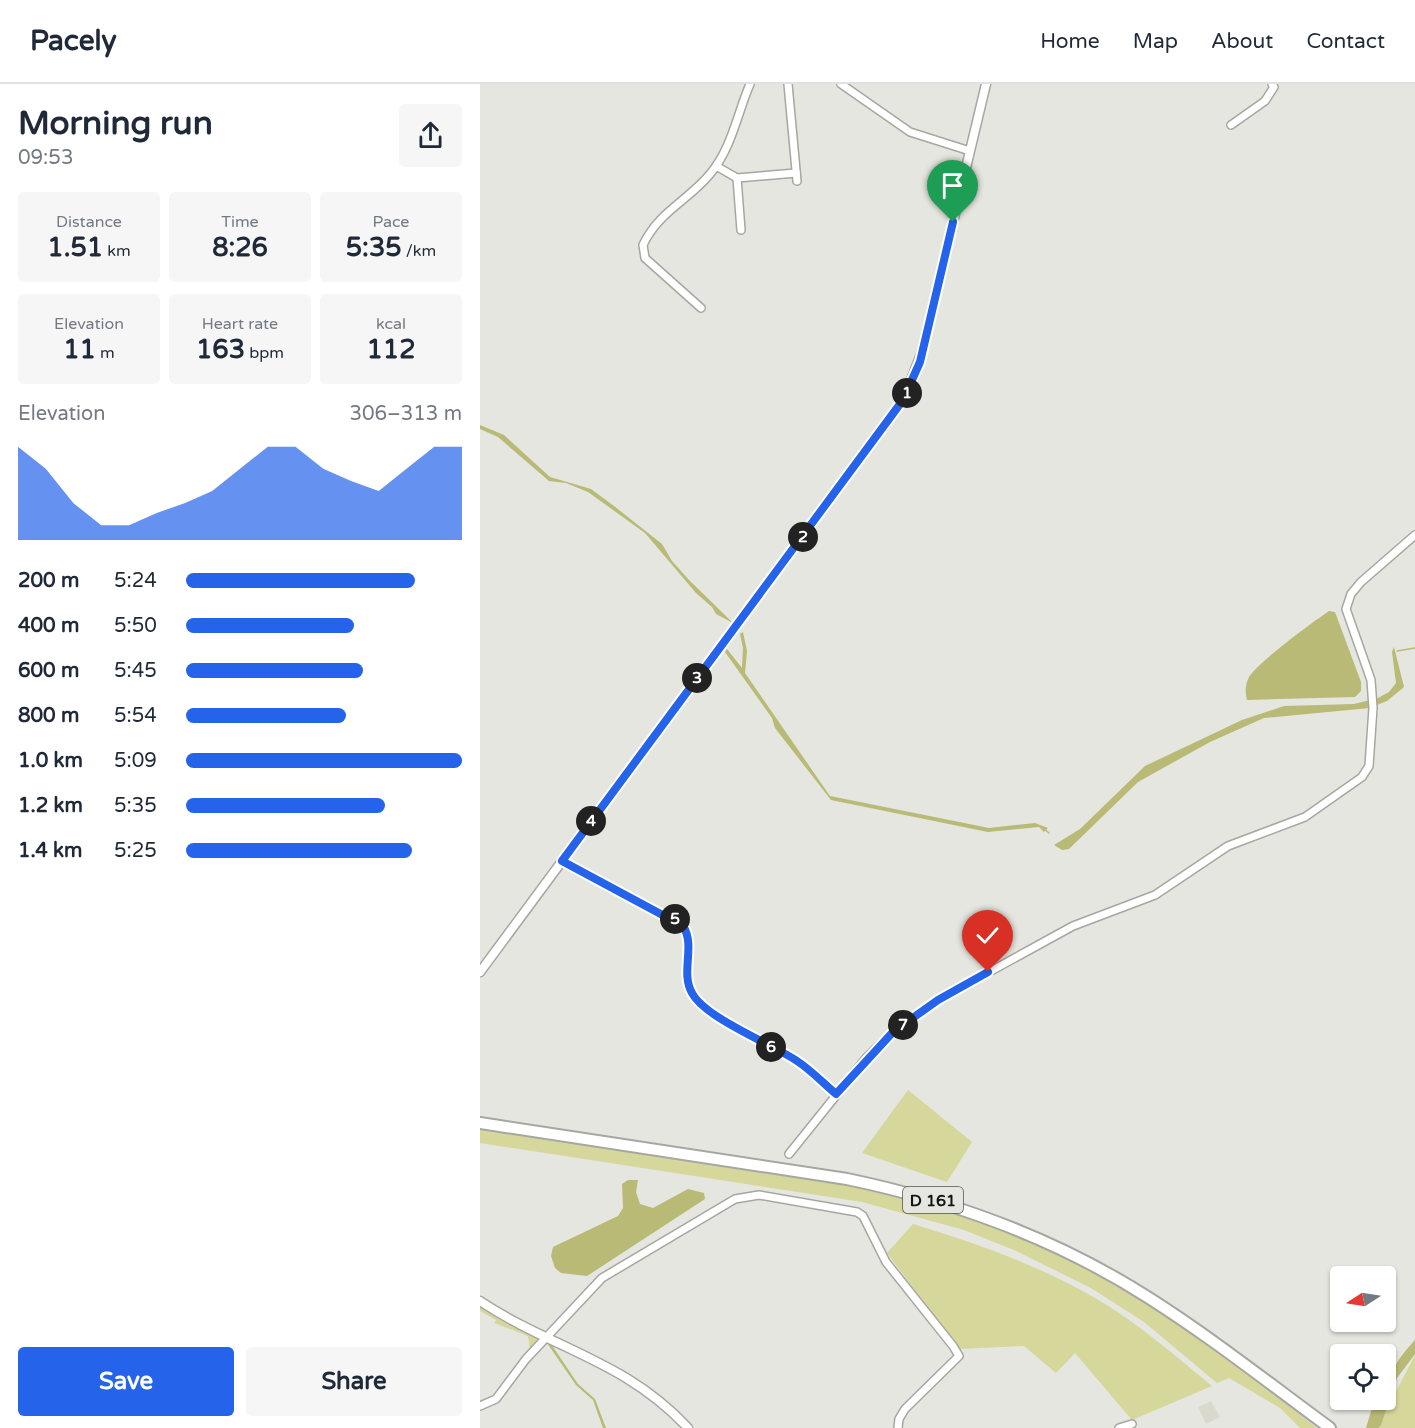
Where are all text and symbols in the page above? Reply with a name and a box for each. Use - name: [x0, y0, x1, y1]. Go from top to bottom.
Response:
- text: Pacely: [30, 24, 117, 58]
- text: Home: [1040, 29, 1100, 54]
- text: Map: [1133, 29, 1178, 54]
- text: About: [1211, 29, 1273, 54]
- text: Contact: [1306, 29, 1385, 54]
- text: Morning run: [18, 104, 213, 143]
- button: share: [399, 104, 462, 167]
- text: 09:53: [18, 146, 73, 170]
- pin: [927, 160, 978, 222]
- icon: arrive: [936, 169, 969, 202]
- text: Distance: [56, 212, 122, 232]
- text: Time: [221, 212, 259, 232]
- text: Pace: [373, 212, 409, 232]
- text: 1.51: [47, 232, 103, 263]
- text: 8:26: [212, 232, 268, 263]
- text: 5:35: [346, 232, 402, 263]
- text: km: [103, 241, 131, 261]
- text: /km: [402, 241, 436, 261]
- text: Elevation: [54, 314, 124, 334]
- text: Heart rate: [202, 314, 278, 334]
- text: kcal: [376, 314, 406, 334]
- text: 11: [63, 334, 96, 365]
- text: 163: [196, 334, 245, 365]
- text: 112: [367, 334, 415, 365]
- text: m: [96, 343, 115, 363]
- text: bpm: [245, 343, 284, 363]
- pin: 1: [892, 378, 922, 408]
- text: 1: [902, 383, 912, 403]
- text: Elevation: [18, 402, 105, 426]
- text: 306–313 m: [349, 402, 462, 426]
- pin: 2: [788, 522, 818, 552]
- text: 2: [798, 527, 808, 547]
- text: 200 m: [18, 569, 79, 593]
- text: 5:24: [114, 569, 157, 593]
- text: 400 m: [18, 614, 79, 638]
- text: 5:50: [114, 614, 157, 638]
- text: 600 m: [18, 659, 79, 683]
- text: 5:45: [114, 659, 157, 683]
- pin: 3: [682, 663, 712, 693]
- text: 3: [692, 668, 702, 688]
- text: 800 m: [18, 704, 79, 728]
- text: 5:54: [114, 704, 157, 728]
- text: 1.0 km: [18, 749, 83, 773]
- text: 5:09: [114, 749, 157, 773]
- text: 1.2 km: [18, 794, 83, 818]
- text: 5:35: [114, 794, 157, 818]
- pin: 4: [576, 806, 606, 836]
- text: 4: [586, 811, 596, 831]
- text: 1.4 km: [18, 839, 82, 863]
- text: 5:25: [114, 839, 157, 863]
- pin: 5: [660, 904, 690, 934]
- text: 5: [670, 909, 680, 929]
- pin: [962, 910, 1013, 972]
- icon: check: [971, 919, 1004, 952]
- pin: 7: [888, 1010, 918, 1040]
- text: 7: [898, 1015, 908, 1035]
- pin: 6: [756, 1032, 786, 1062]
- text: 6: [766, 1037, 776, 1057]
- road number: D 161: [903, 1187, 963, 1213]
- north arrow: [1330, 1266, 1396, 1332]
- map controls: [1330, 1266, 1396, 1410]
- button: locate: [1330, 1344, 1396, 1410]
- button: Save: [18, 1347, 234, 1416]
- button: Share: [246, 1347, 462, 1416]

